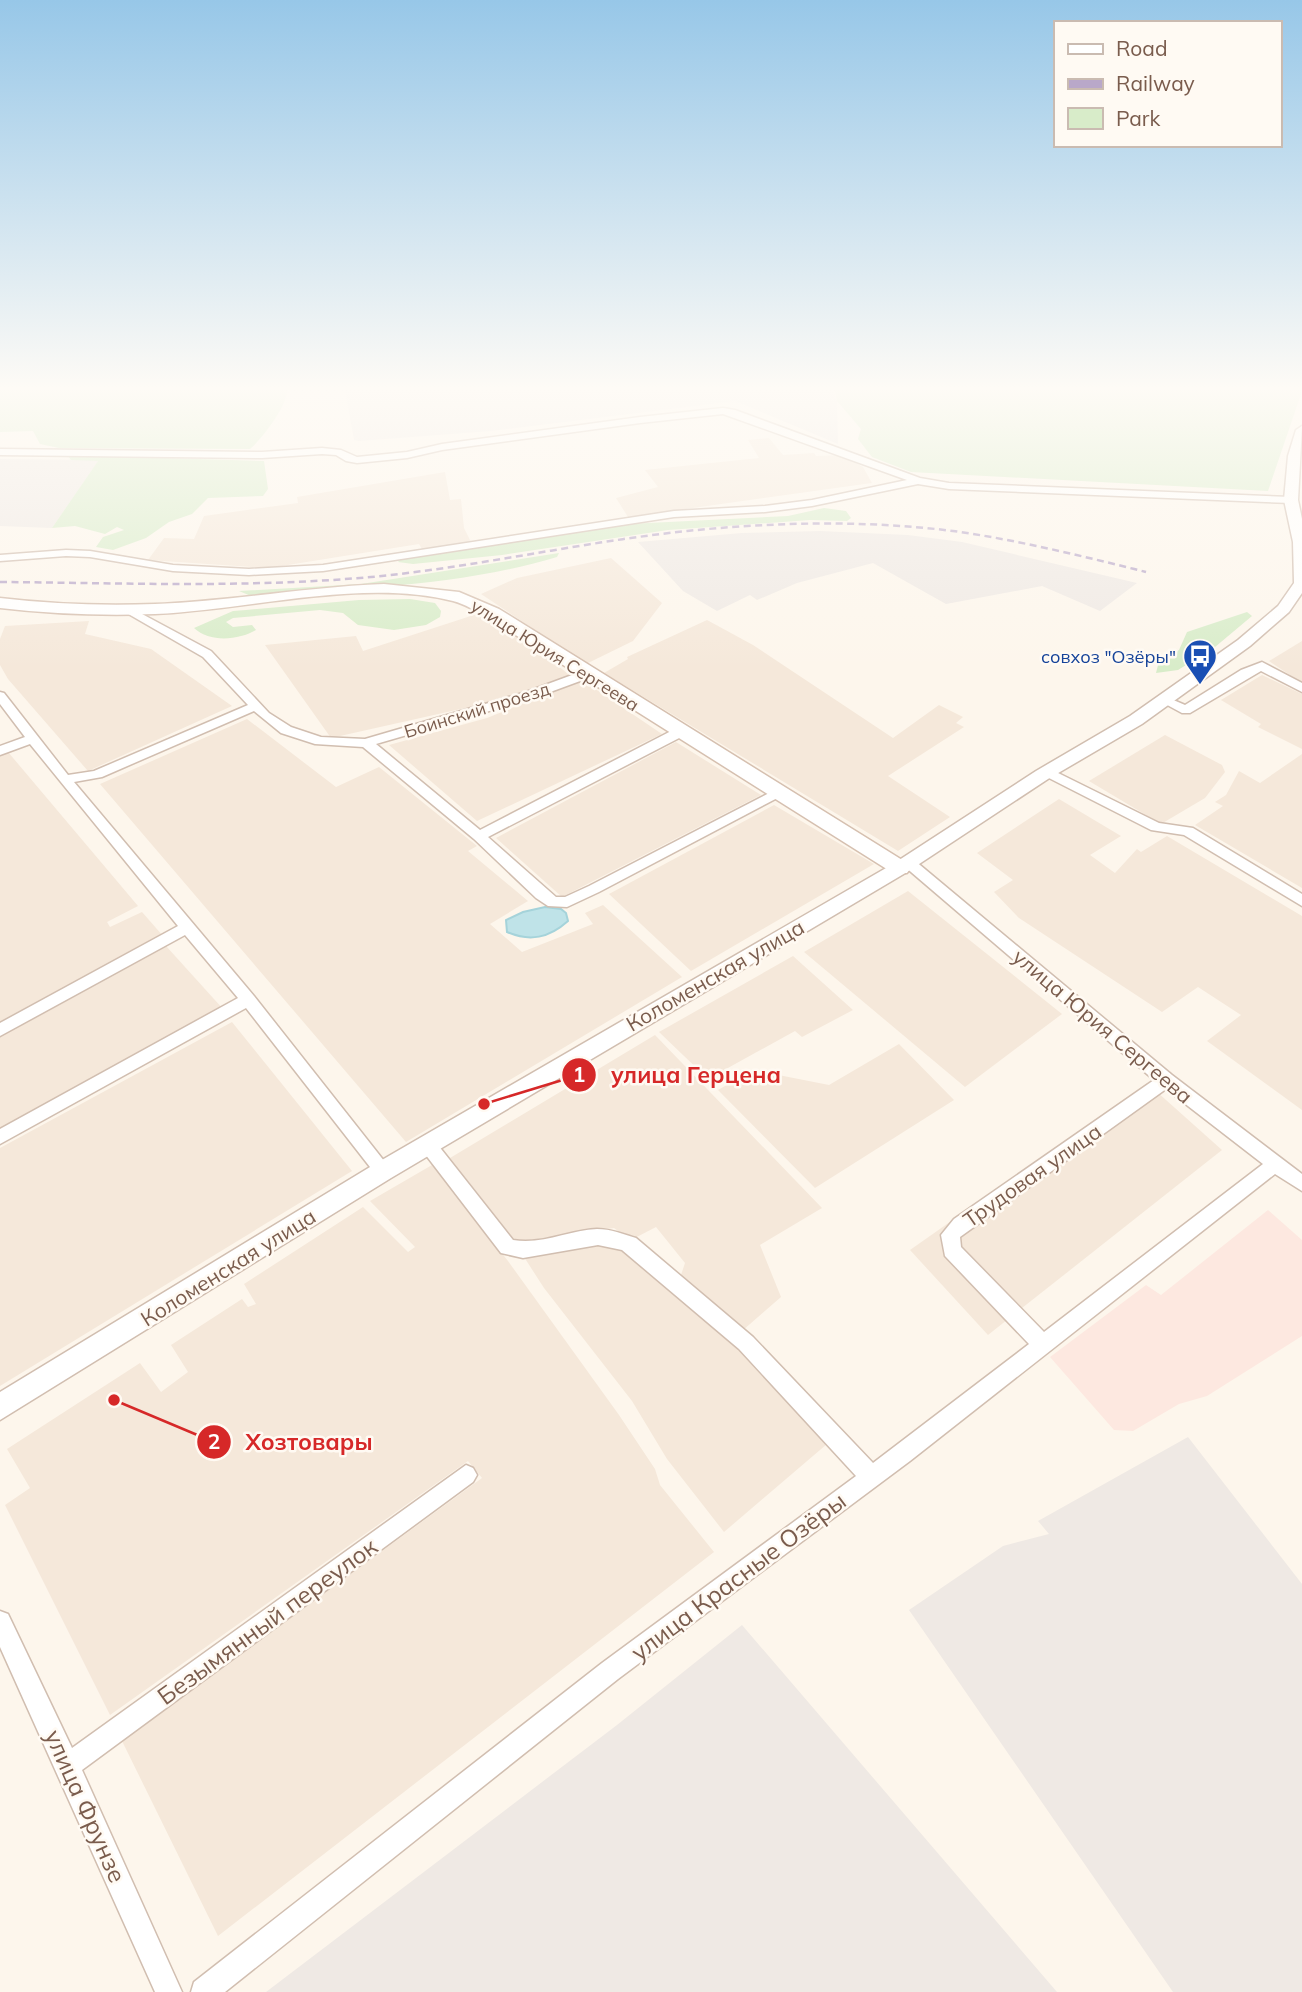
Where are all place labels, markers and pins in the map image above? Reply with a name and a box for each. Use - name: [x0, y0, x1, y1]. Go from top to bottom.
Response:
- bus stop icon: совхоз "Озёры": [1181, 637, 1219, 686]
- place label: совхоз "Озёры": [1041, 645, 1176, 668]
- callout: улица Герцена: [562, 1053, 795, 1097]
- callout: Хозтовары: [196, 1420, 386, 1464]

